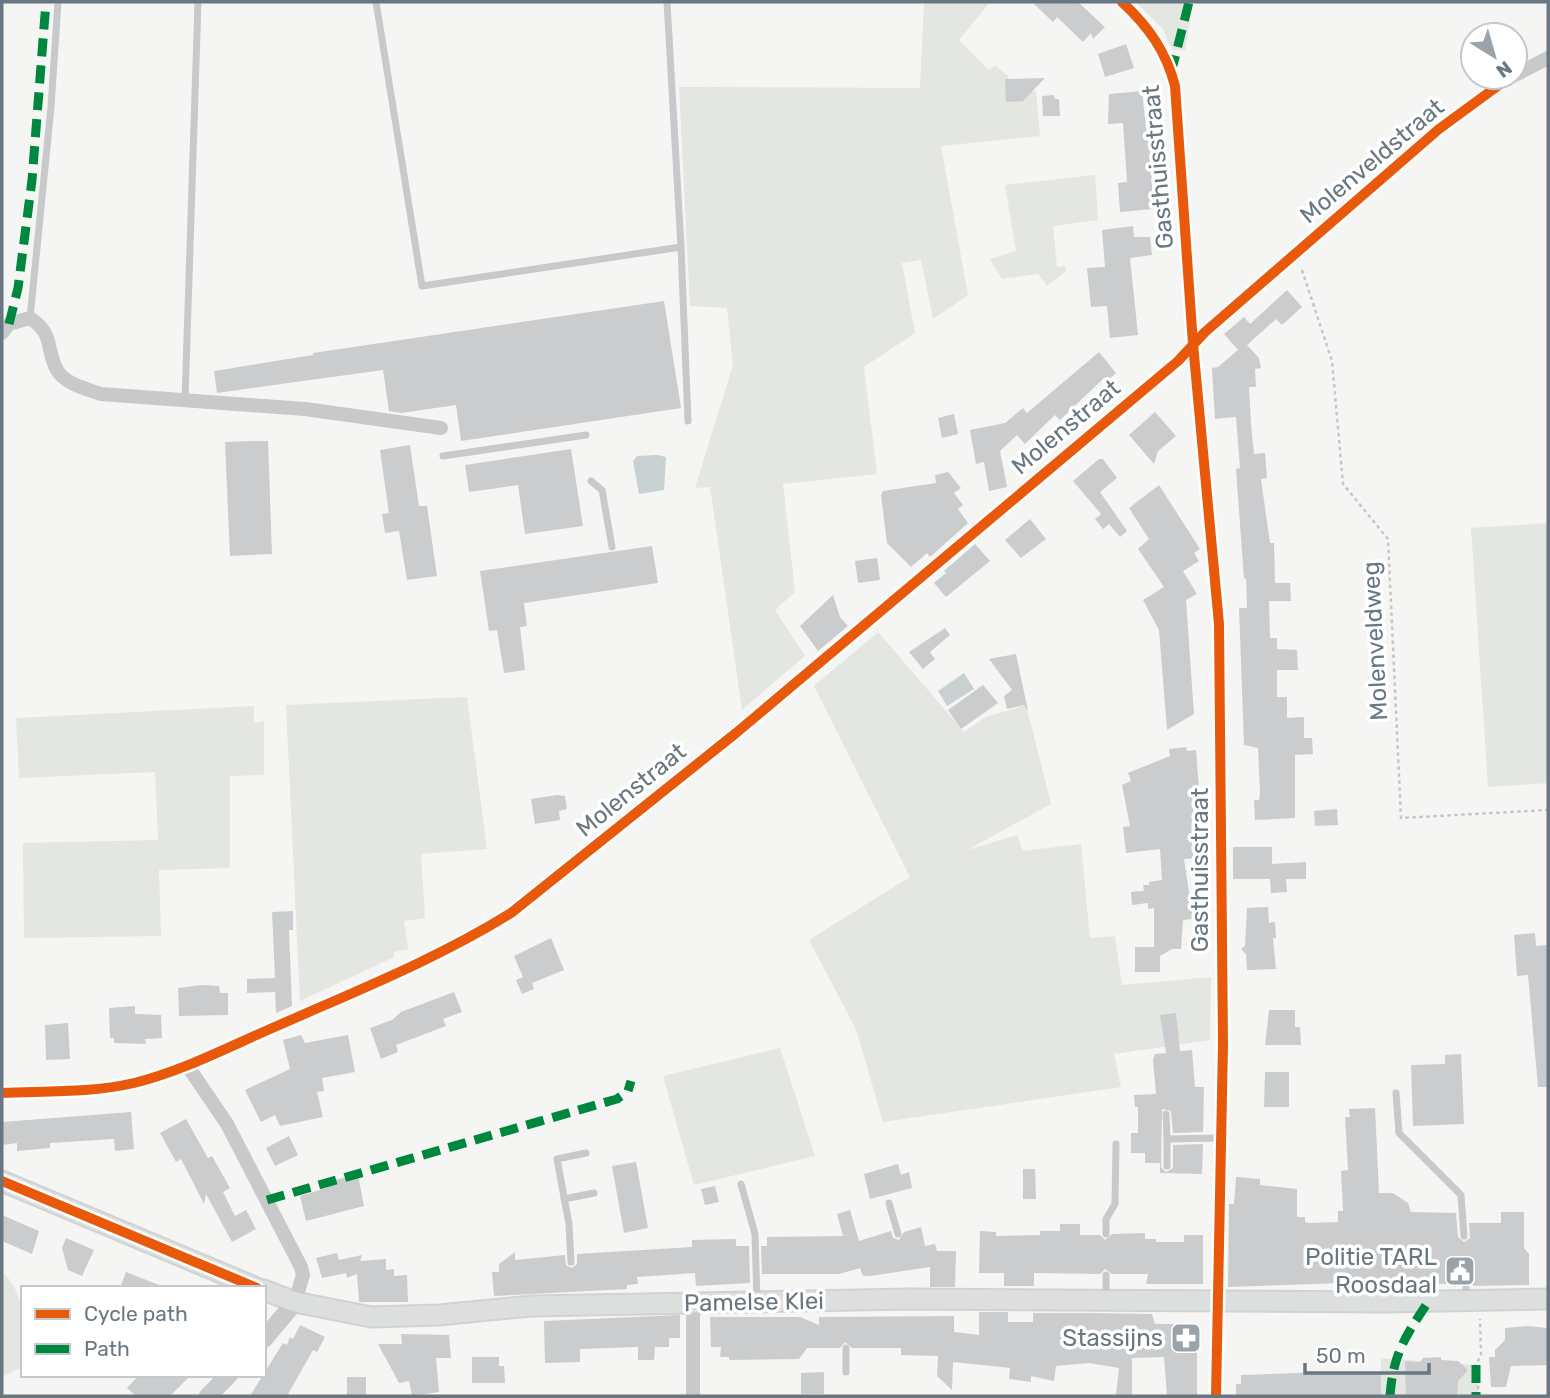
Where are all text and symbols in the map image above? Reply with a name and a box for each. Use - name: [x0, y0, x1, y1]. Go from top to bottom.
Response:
- north arrow: [1459, 21, 1529, 91]
- text: N: [1492, 56, 1516, 82]
- street label: Gasthuisstraat: [1137, 84, 1179, 250]
- street label: Molenveldstraat: [1294, 93, 1450, 229]
- street label: Molenstraat: [1006, 374, 1126, 480]
- street label: Molenveldweg: [1357, 561, 1393, 721]
- street label: Molenstraat: [571, 737, 691, 843]
- street label: Gasthuisstraat: [1186, 788, 1214, 952]
- place label: Politie TARL Roosdaal: [1305, 1243, 1437, 1299]
- public building icon: Politie TARL Roosdaal: [1443, 1254, 1477, 1288]
- legend: [21, 1286, 266, 1377]
- street label: Pamelse Klei: [684, 1287, 824, 1317]
- text: Cycle path: [84, 1301, 188, 1326]
- pharmacy icon: Stassijns: [1169, 1321, 1203, 1355]
- place label: Stassijns: [1062, 1324, 1163, 1352]
- scale bar: [1305, 1332, 1429, 1376]
- text: Path: [84, 1336, 130, 1361]
- text: 50 m: [1316, 1343, 1366, 1368]

